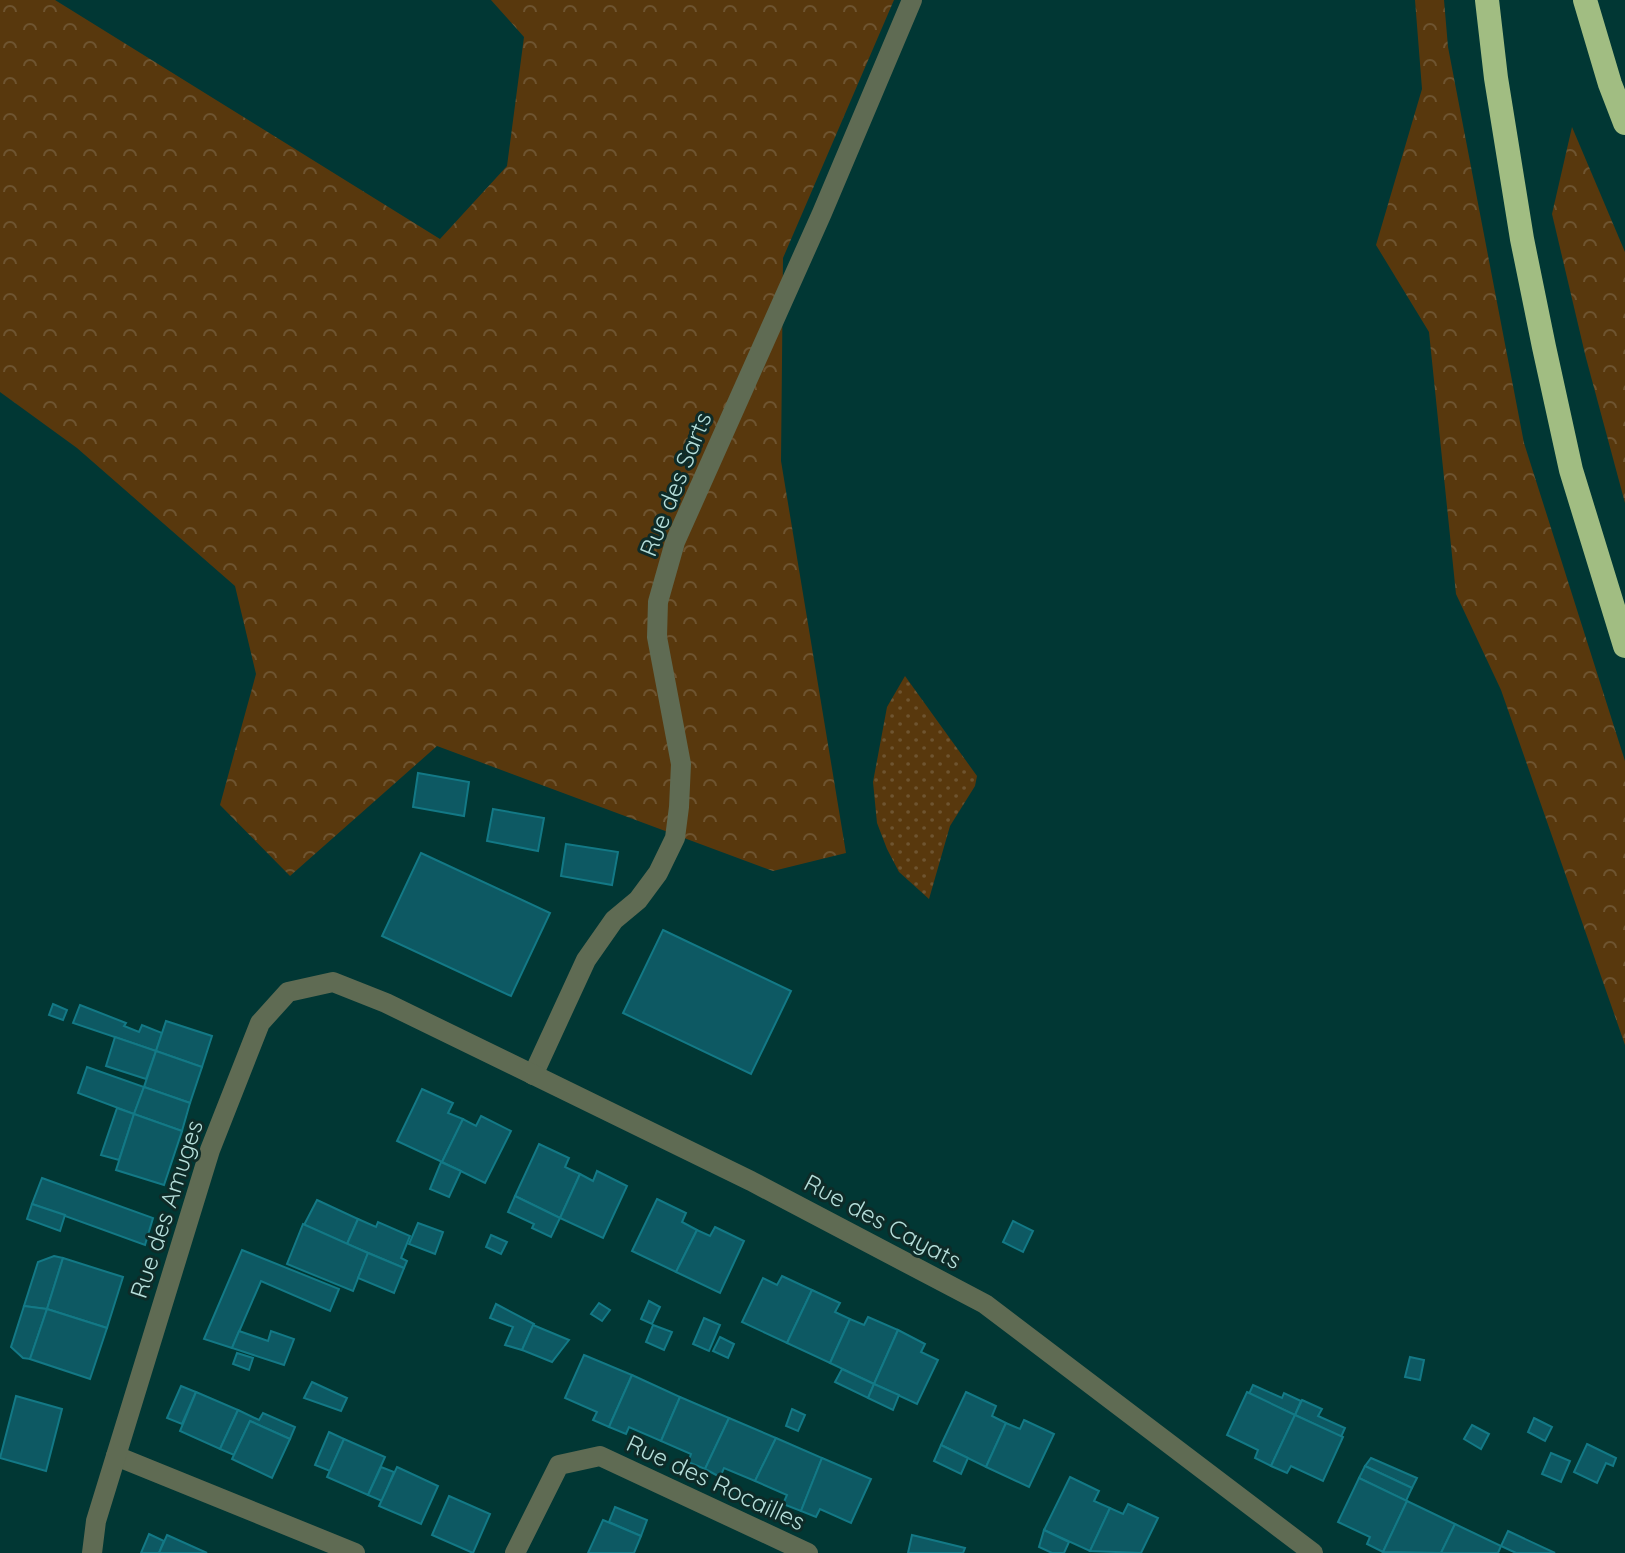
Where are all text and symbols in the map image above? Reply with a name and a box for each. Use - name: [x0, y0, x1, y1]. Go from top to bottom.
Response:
- street label: Rue des Sarts: [632, 408, 718, 560]
- street label: Rue des Amuges: [123, 1116, 209, 1302]
- street label: Rue des Cayats: [799, 1167, 967, 1275]
- street label: Rue des Rocailles: [622, 1427, 810, 1537]

